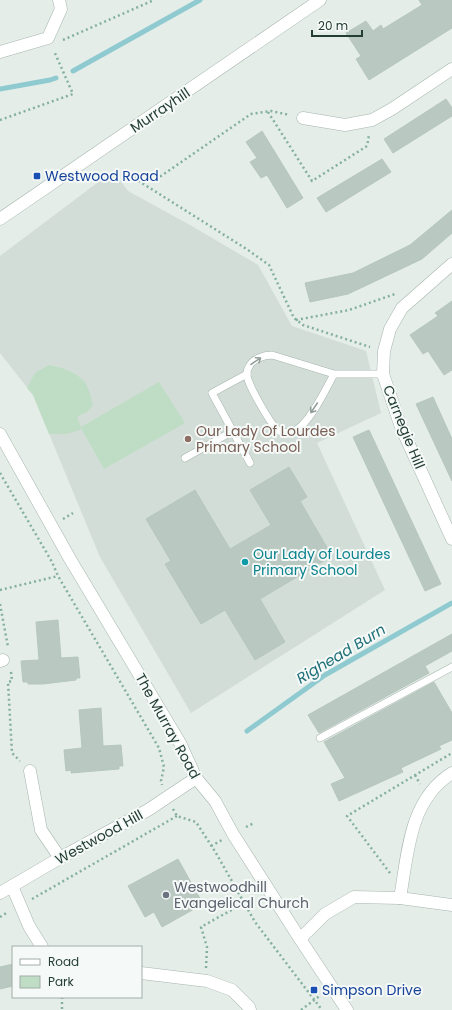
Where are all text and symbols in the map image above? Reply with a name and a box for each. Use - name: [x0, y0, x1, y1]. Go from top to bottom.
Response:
- scale bar: [312, 12, 362, 38]
- text: 20 m: [318, 17, 348, 34]
- street label: Murrayhill: [126, 83, 194, 137]
- place label: Westwood Road: [45, 166, 159, 186]
- marker: Westwood Road: [32, 171, 42, 181]
- one-way arrow: [250, 356, 262, 364]
- street label: Carnegie Hill: [378, 382, 430, 472]
- one-way arrow: [310, 402, 318, 413]
- place label: Our Lady Of Lourdes Primary School: [196, 421, 336, 457]
- marker: Our Lady Of Lourdes Primary School: [183, 434, 193, 444]
- place label: Our Lady of Lourdes Primary School: [253, 544, 390, 580]
- marker: Our Lady of Lourdes Primary School: [240, 557, 250, 567]
- water label: Righead Burn: [292, 619, 389, 688]
- street label: The Murray Road: [131, 670, 205, 782]
- street label: Westwood Hill: [52, 805, 146, 869]
- place label: Westwoodhill Evangelical Church: [174, 877, 309, 913]
- marker: Westwoodhill Evangelical Church: [161, 890, 171, 900]
- legend: [12, 946, 142, 998]
- text: Road: [48, 953, 79, 970]
- text: Park: [48, 973, 75, 990]
- place label: Simpson Drive: [322, 980, 422, 1000]
- marker: Simpson Drive: [309, 985, 319, 995]

